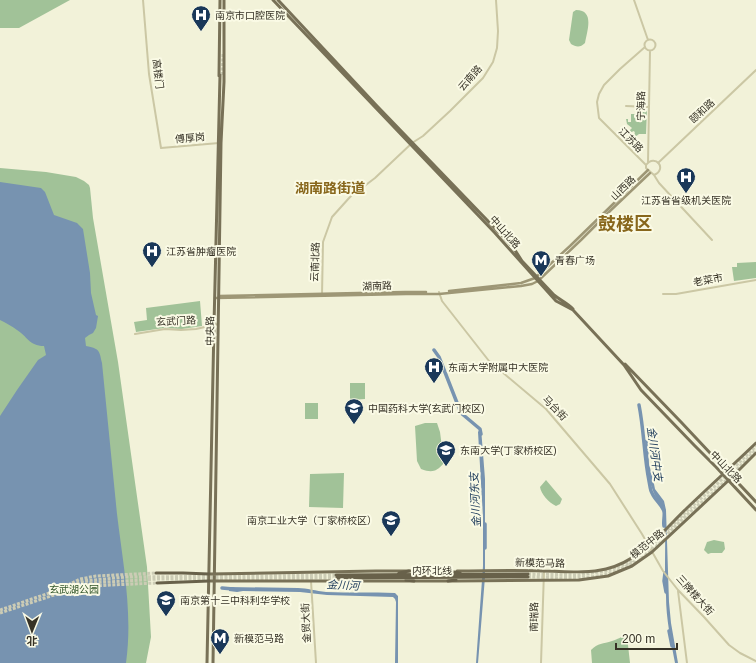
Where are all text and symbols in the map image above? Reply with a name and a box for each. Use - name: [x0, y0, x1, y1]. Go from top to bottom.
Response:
- hospital icon: 南京市口腔医院: [190, 4, 212, 32]
- place label: 南京市口腔医院: [215, 10, 285, 21]
- street label: 高楼门: [151, 58, 165, 90]
- street label: 云南路: [456, 63, 484, 93]
- street label: 宁海路: [635, 91, 647, 121]
- street label: 颐和路: [687, 97, 717, 125]
- street label: 江苏路: [617, 126, 645, 154]
- street label: 傅厚岗: [174, 131, 205, 145]
- hospital icon: 江苏省省级机关医院: [675, 166, 697, 194]
- street label: 山西路: [608, 174, 638, 202]
- district label: 湖南路街道: [295, 180, 365, 196]
- place label: 江苏省省级机关医院: [641, 195, 731, 206]
- street label: 中山北路: [488, 213, 522, 251]
- district label: 鼓楼区: [598, 214, 652, 234]
- hospital icon: 江苏省肿瘤医院: [141, 240, 163, 268]
- street label: 云南北路: [309, 242, 321, 282]
- place label: 江苏省肿瘤医院: [166, 246, 236, 257]
- metro station icon: 青春广场: [530, 249, 552, 277]
- place label: 青春广场: [555, 255, 595, 266]
- street label: 老菜市: [692, 272, 724, 288]
- street label: 湖南路: [362, 280, 392, 292]
- street label: 玄武门路: [156, 314, 196, 328]
- street label: 中央路: [204, 316, 216, 346]
- hospital icon: 东南大学附属中大医院: [423, 356, 445, 384]
- place label: 东南大学附属中大医院: [448, 362, 548, 373]
- street label: 马台街: [541, 393, 569, 423]
- school or university icon: 中国药科大学(玄武门校区): [343, 397, 365, 425]
- place label: 中国药科大学(玄武门校区): [368, 403, 485, 414]
- water label: 金川河中支: [645, 426, 665, 484]
- school or university icon: 东南大学(丁家桥校区): [435, 439, 457, 467]
- place label: 东南大学(丁家桥校区): [460, 445, 557, 456]
- street label: 中山北路: [708, 449, 744, 485]
- water label: 金川河东支: [467, 470, 482, 528]
- school or university icon: 南京工业大学（丁家桥校区）: [380, 509, 402, 537]
- place label: 南京工业大学（丁家桥校区）: [247, 515, 377, 526]
- street label: 模范中路: [628, 527, 666, 561]
- street label: 新模范马路: [515, 557, 565, 569]
- street label: 内环北线: [412, 565, 452, 576]
- street label: 三牌楼大街: [674, 573, 716, 617]
- water label: 金川河: [326, 578, 362, 592]
- park label: 玄武湖公园: [49, 584, 99, 595]
- school or university icon: 南京第十三中科利华学校: [155, 589, 177, 617]
- place label: 南京第十三中科利华学校: [180, 595, 290, 606]
- street label: 南瑞路: [528, 602, 540, 632]
- street label: 金贸大街: [299, 603, 313, 643]
- north arrow: [12, 611, 52, 651]
- scale bar: [616, 625, 677, 651]
- metro station icon: 新模范马路: [209, 627, 231, 655]
- text: 200 m: [622, 632, 655, 646]
- place label: 新模范马路: [234, 633, 284, 644]
- text: 北: [26, 635, 37, 647]

